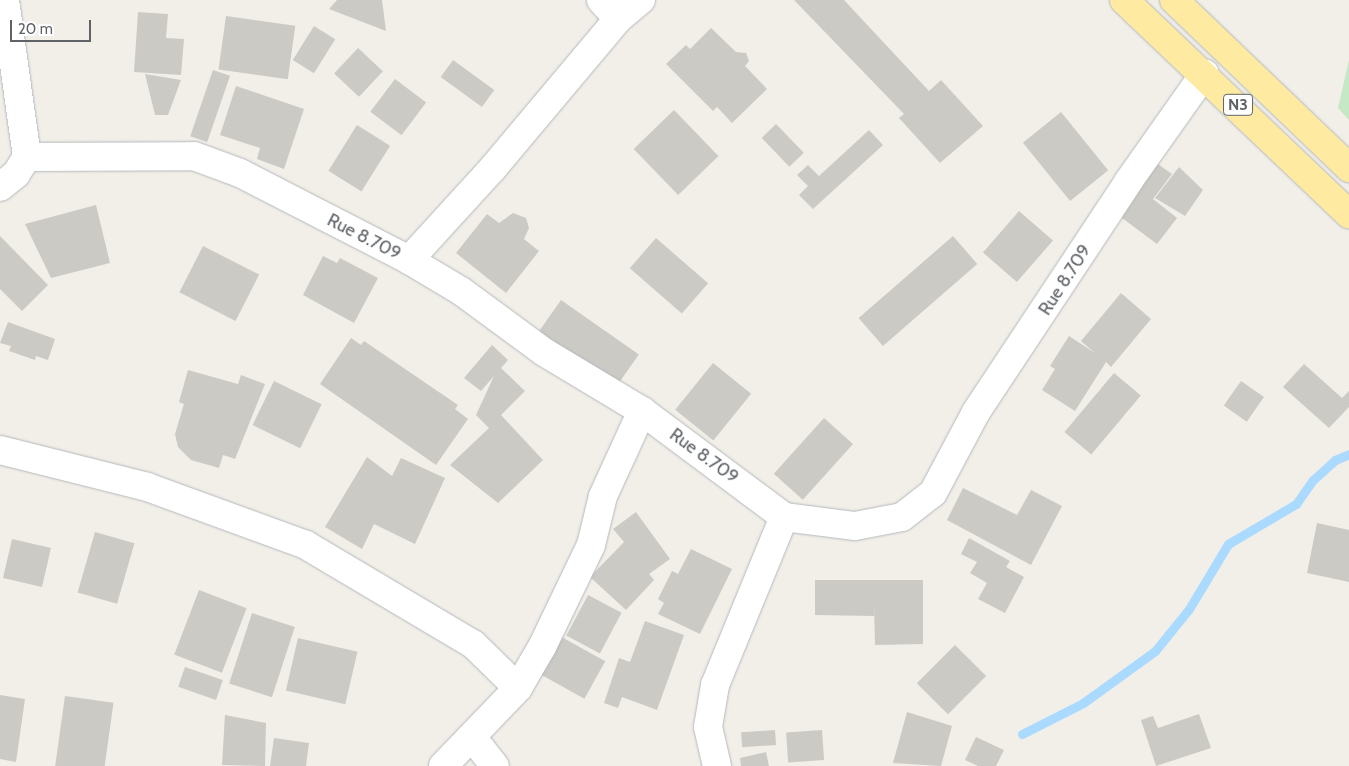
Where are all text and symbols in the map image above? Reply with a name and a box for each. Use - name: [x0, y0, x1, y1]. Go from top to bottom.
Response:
- scale bar: [12, 10, 94, 42]
- text: 20 m: [18, 20, 53, 38]
- road number: N3: [1223, 92, 1253, 118]
- street label: Rue 8.709: [324, 209, 404, 265]
- street label: Rue 8.709: [1034, 241, 1096, 319]
- street label: Rue 8.709: [665, 424, 743, 488]

